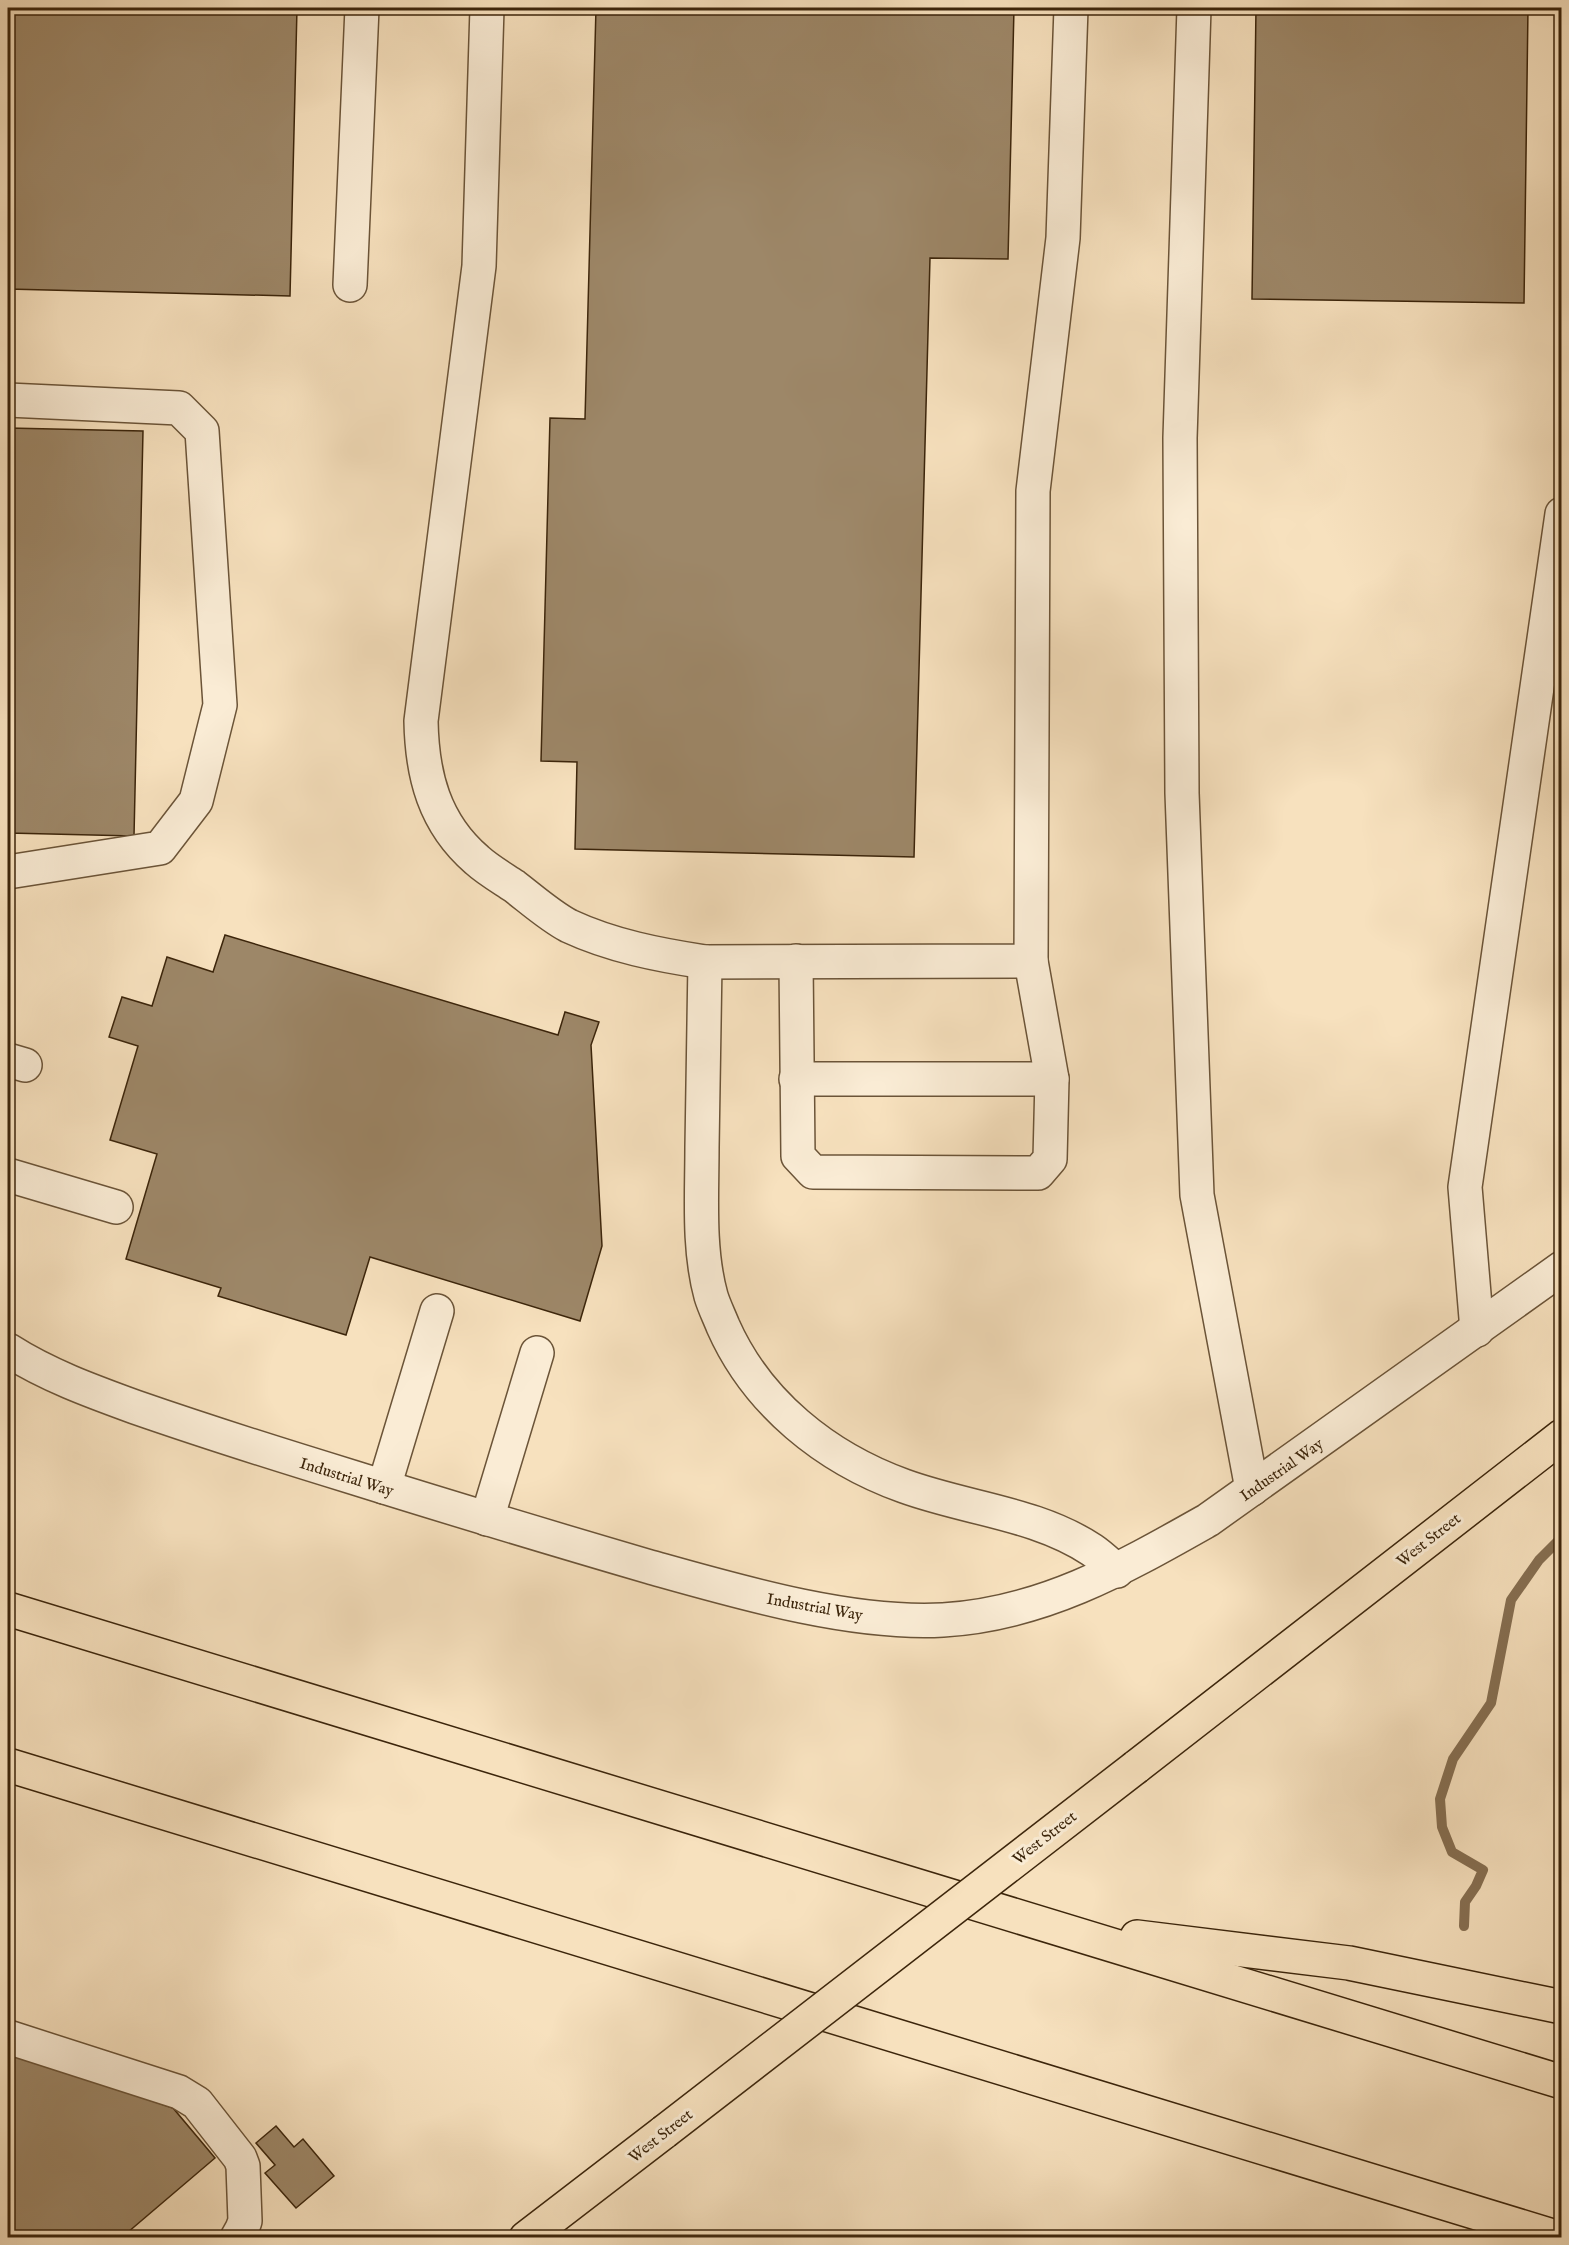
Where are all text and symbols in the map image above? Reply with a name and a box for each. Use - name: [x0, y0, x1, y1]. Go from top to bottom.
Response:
- street label: Industrial Way: [1237, 1435, 1328, 1507]
- street label: Industrial Way: [297, 1454, 396, 1502]
- street label: West Street: [1393, 1509, 1466, 1572]
- street label: Industrial Way: [765, 1590, 864, 1626]
- street label: West Street: [1009, 1807, 1082, 1870]
- street label: West Street: [625, 2105, 698, 2168]

